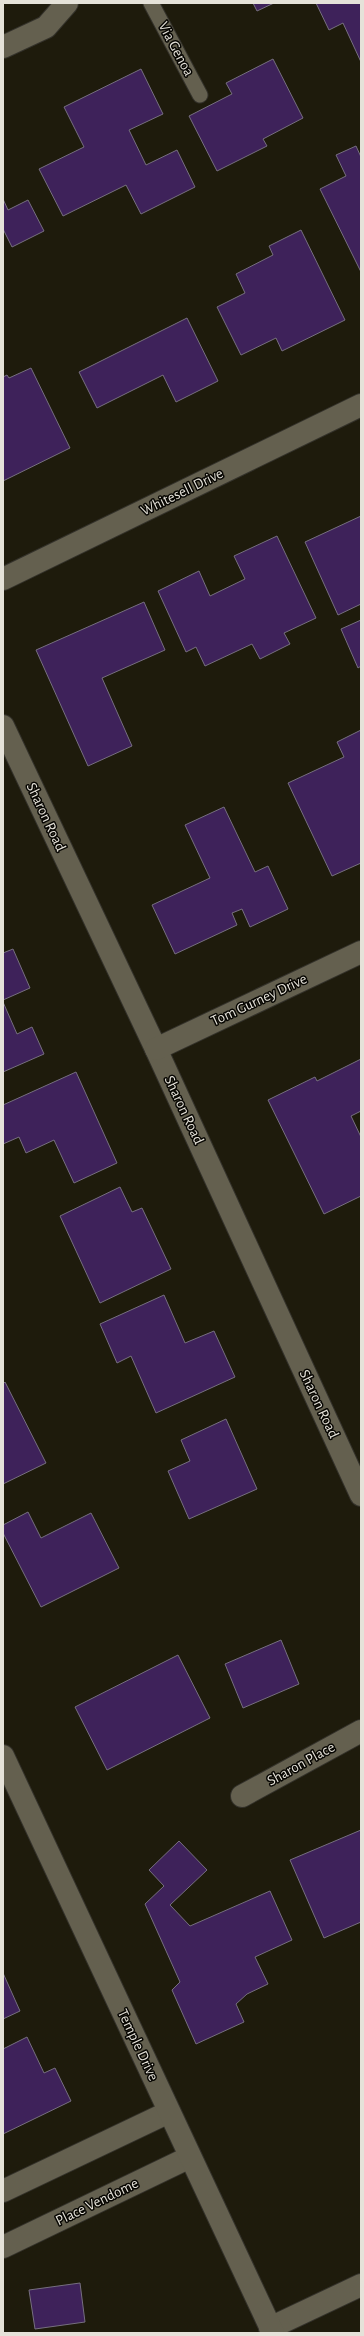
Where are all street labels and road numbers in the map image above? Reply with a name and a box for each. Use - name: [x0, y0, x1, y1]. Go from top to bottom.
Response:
- street label: Via Genoa: [155, 19, 197, 79]
- street label: Whitesell Drive: [138, 466, 226, 518]
- street label: Sharon Road: [24, 780, 68, 854]
- street label: Tom Gurney Drive: [209, 971, 309, 1029]
- street label: Sharon Road: [162, 1073, 206, 1147]
- street label: Sharon Road: [297, 1367, 341, 1441]
- street label: Sharon Place: [265, 1739, 337, 1789]
- street label: Temple Drive: [115, 2007, 161, 2083]
- street label: Place Vendome: [53, 2176, 141, 2228]

